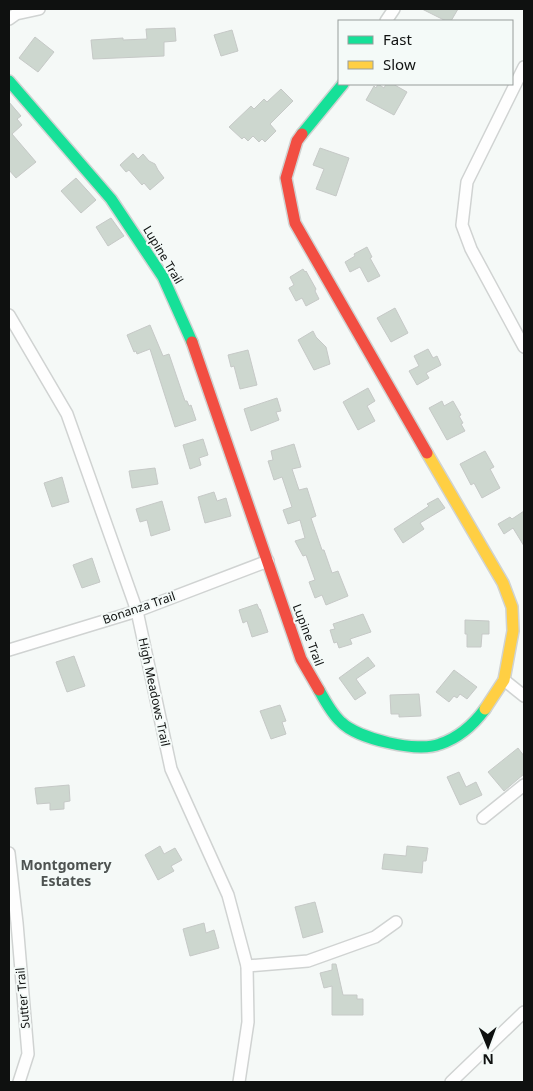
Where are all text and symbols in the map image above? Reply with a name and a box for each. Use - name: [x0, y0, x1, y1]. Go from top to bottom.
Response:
- legend: [338, 20, 513, 85]
- text: Fast: [383, 29, 412, 49]
- text: Slow: [383, 54, 416, 74]
- street label: Lupine Trail: [139, 222, 188, 287]
- street label: Bonanza Trail: [100, 587, 177, 628]
- street label: Lupine Trail: [289, 601, 328, 668]
- street label: High Meadows Trail: [135, 636, 174, 748]
- district label: Montgomery Estates: [21, 855, 112, 890]
- street label: Sutter Trail: [11, 967, 34, 1029]
- north arrow: [463, 1021, 513, 1071]
- text: N: [482, 1050, 494, 1069]

